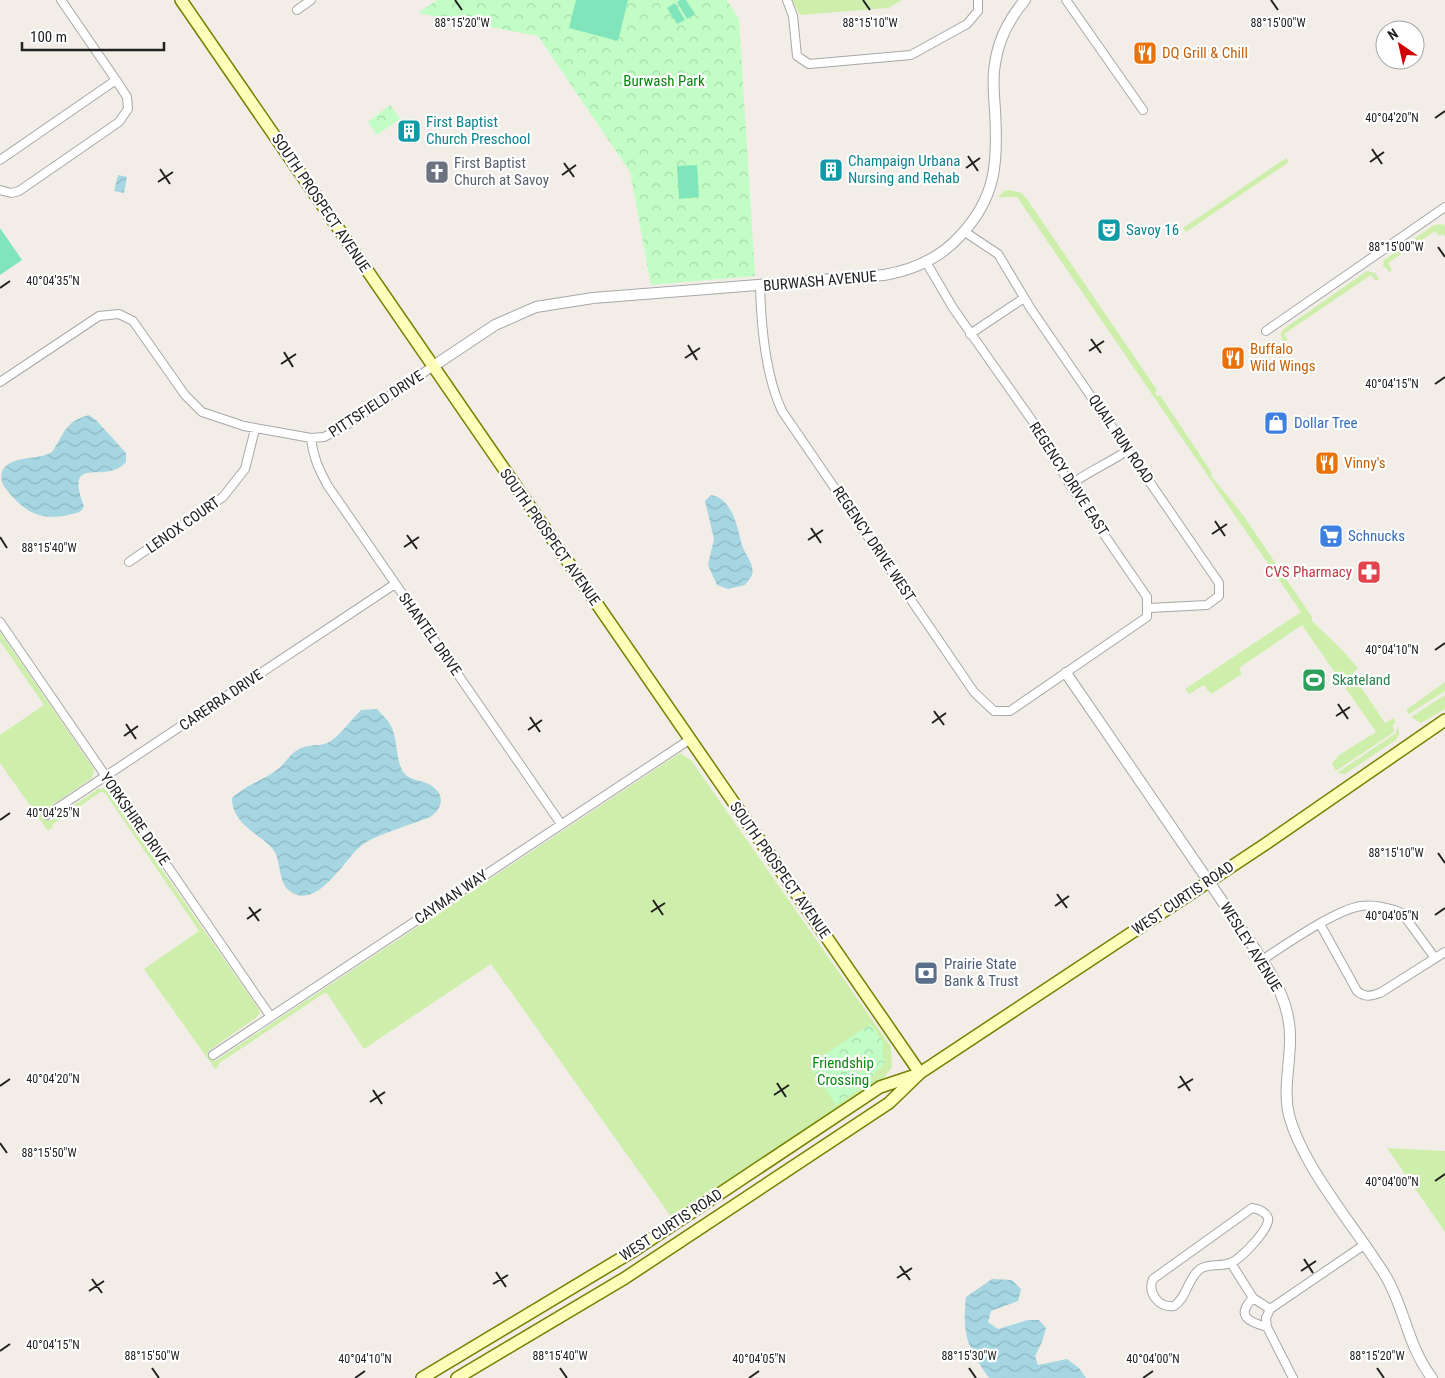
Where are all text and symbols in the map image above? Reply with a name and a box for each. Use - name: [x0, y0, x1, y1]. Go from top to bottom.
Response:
- text: 88°15'20"W: [434, 16, 490, 30]
- text: 88°15'10"W: [842, 16, 898, 30]
- text: 88°15'00"W: [1250, 16, 1306, 30]
- scale bar: [22, 20, 165, 52]
- north arrow: [1375, 20, 1425, 70]
- text: N: [1385, 25, 1401, 43]
- text: 100 m: [30, 28, 67, 46]
- restaurant icon: DQ Grill & Chill: [1132, 40, 1158, 66]
- place label: DQ Grill & Chill: [1162, 44, 1248, 62]
- park label: Burwash Park: [623, 72, 705, 90]
- text: 40°04'20"N: [1365, 111, 1419, 125]
- place label: First Baptist Church Preschool: [426, 113, 530, 148]
- building icon: First Baptist Church Preschool: [396, 118, 422, 144]
- street label: SOUTH PROSPECT AVENUE: [268, 130, 374, 276]
- place label: Champaign Urbana Nursing and Rehab: [848, 152, 960, 187]
- place label: First Baptist Church at Savoy: [454, 154, 549, 189]
- building icon: Champaign Urbana Nursing and Rehab: [818, 157, 844, 183]
- church icon: First Baptist Church at Savoy: [424, 159, 450, 185]
- theatre icon: Savoy 16: [1096, 217, 1122, 243]
- place label: Savoy 16: [1126, 221, 1179, 239]
- text: 88°15'00"W: [1368, 240, 1424, 254]
- street label: BURWASH AVENUE: [762, 267, 878, 295]
- text: 40°04'35"N: [26, 274, 80, 288]
- place label: Buffalo Wild Wings: [1250, 340, 1316, 375]
- restaurant icon: Buffalo Wild Wings: [1220, 345, 1246, 371]
- street label: PITTSFIELD DRIVE: [325, 367, 427, 441]
- text: 40°04'15"N: [1365, 377, 1419, 391]
- street label: QUAIL RUN ROAD: [1085, 391, 1157, 487]
- shop icon: Dollar Tree: [1263, 410, 1289, 436]
- place label: Dollar Tree: [1294, 414, 1358, 432]
- street label: REGENCY DRIVE EAST: [1025, 419, 1113, 539]
- restaurant icon: Vinny's: [1314, 450, 1340, 476]
- place label: Vinny's: [1344, 454, 1386, 472]
- street label: SOUTH PROSPECT AVENUE: [496, 465, 604, 609]
- street label: REGENCY DRIVE WEST: [829, 483, 919, 605]
- street label: LENOX COURT: [143, 493, 223, 557]
- supermarket icon: Schnucks: [1318, 523, 1344, 549]
- place label: Schnucks: [1348, 527, 1405, 545]
- text: 88°15'40"W: [21, 541, 77, 555]
- pharmacy icon: CVS Pharmacy: [1356, 559, 1382, 585]
- place label: CVS Pharmacy: [1265, 563, 1352, 581]
- street label: SHANTEL DRIVE: [395, 589, 465, 679]
- text: 40°04'10"N: [1365, 643, 1419, 657]
- street label: CARERRA DRIVE: [176, 665, 266, 735]
- sports icon: Skateland: [1301, 667, 1327, 693]
- place label: Skateland: [1332, 671, 1391, 689]
- street label: YORKSHIRE DRIVE: [96, 769, 174, 869]
- street label: SOUTH PROSPECT AVENUE: [726, 798, 834, 942]
- text: 40°04'25"N: [26, 806, 80, 820]
- text: 88°15'10"W: [1368, 846, 1424, 860]
- street label: WEST CURTIS ROAD: [1129, 857, 1237, 939]
- street label: CAYMAN WAY: [411, 866, 491, 928]
- street label: WESLEY AVENUE: [1216, 899, 1286, 995]
- text: 40°04'05"N: [1365, 909, 1419, 923]
- place label: Prairie State Bank & Trust: [944, 955, 1019, 990]
- bank icon: Prairie State Bank & Trust: [913, 960, 939, 986]
- park label: Friendship Crossing: [812, 1054, 874, 1089]
- text: 40°04'20"N: [26, 1072, 80, 1086]
- text: 88°15'50"W: [21, 1146, 77, 1160]
- text: 40°04'00"N: [1365, 1175, 1419, 1189]
- street label: WEST CURTIS ROAD: [616, 1185, 726, 1265]
- text: 40°04'15"N: [26, 1338, 80, 1352]
- text: 88°15'50"W: [124, 1349, 180, 1363]
- text: 88°15'40"W: [532, 1349, 588, 1363]
- text: 88°15'30"W: [941, 1349, 997, 1363]
- text: 88°15'20"W: [1349, 1349, 1405, 1363]
- text: 40°04'10"N: [338, 1352, 392, 1366]
- text: 40°04'05"N: [732, 1352, 786, 1366]
- text: 40°04'00"N: [1126, 1352, 1180, 1366]

